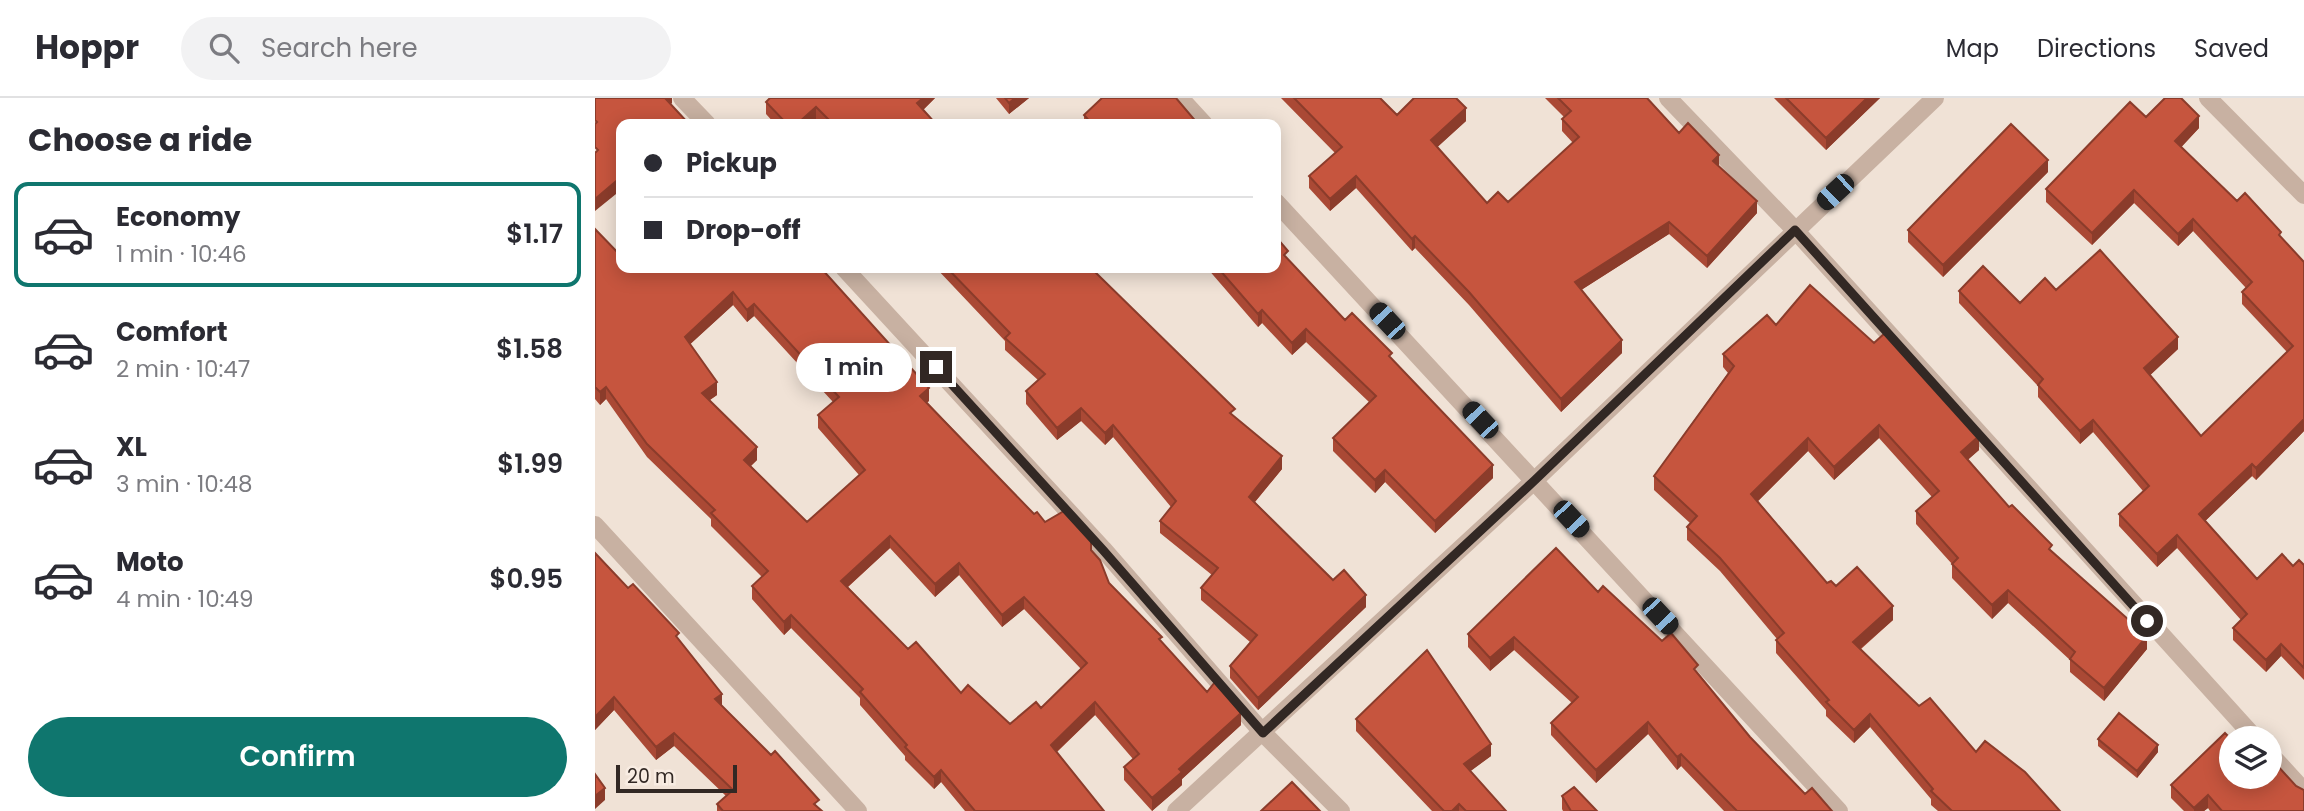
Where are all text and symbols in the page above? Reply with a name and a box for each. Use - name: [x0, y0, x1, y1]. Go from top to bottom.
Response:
- search box: [181, 17, 671, 80]
- text: Hoppr: [35, 24, 139, 71]
- icon: search: [205, 29, 243, 67]
- text: Search here: [261, 30, 418, 66]
- text: Map: [1946, 32, 1999, 65]
- text: Directions: [2037, 32, 2156, 65]
- text: Saved: [2194, 32, 2269, 65]
- text: Choose a ride: [28, 117, 252, 162]
- text: Pickup: [686, 145, 777, 181]
- car: [1813, 170, 1858, 214]
- text: Economy: [116, 199, 240, 235]
- icon: car: [32, 203, 95, 266]
- text: Drop-off: [686, 212, 801, 248]
- text: $1.17: [506, 216, 563, 252]
- text: 1 min · 10:46: [116, 238, 247, 270]
- car: [1365, 298, 1410, 344]
- text: Comfort: [116, 314, 228, 350]
- icon: car: [32, 318, 95, 381]
- text: $1.58: [496, 331, 563, 367]
- callout: 1 min: [796, 342, 911, 392]
- text: 1 min: [824, 351, 884, 383]
- route end: [920, 351, 952, 383]
- text: 2 min · 10:47: [116, 353, 250, 385]
- car: [1458, 397, 1503, 443]
- text: XL: [116, 429, 147, 465]
- icon: car: [32, 433, 95, 496]
- text: $1.99: [497, 446, 563, 482]
- text: 3 min · 10:48: [116, 468, 253, 500]
- car: [1549, 496, 1594, 542]
- text: Moto: [116, 544, 184, 580]
- icon: car: [32, 548, 95, 611]
- text: $0.95: [489, 561, 563, 597]
- text: 4 min · 10:49: [116, 583, 254, 615]
- car: [1638, 593, 1683, 639]
- route start: [2131, 605, 2163, 637]
- button: Confirm: [28, 717, 567, 797]
- map controls: [2219, 726, 2282, 789]
- button: layers: [2219, 726, 2282, 789]
- scale bar: [616, 762, 737, 794]
- text: 20 m: [627, 763, 675, 790]

